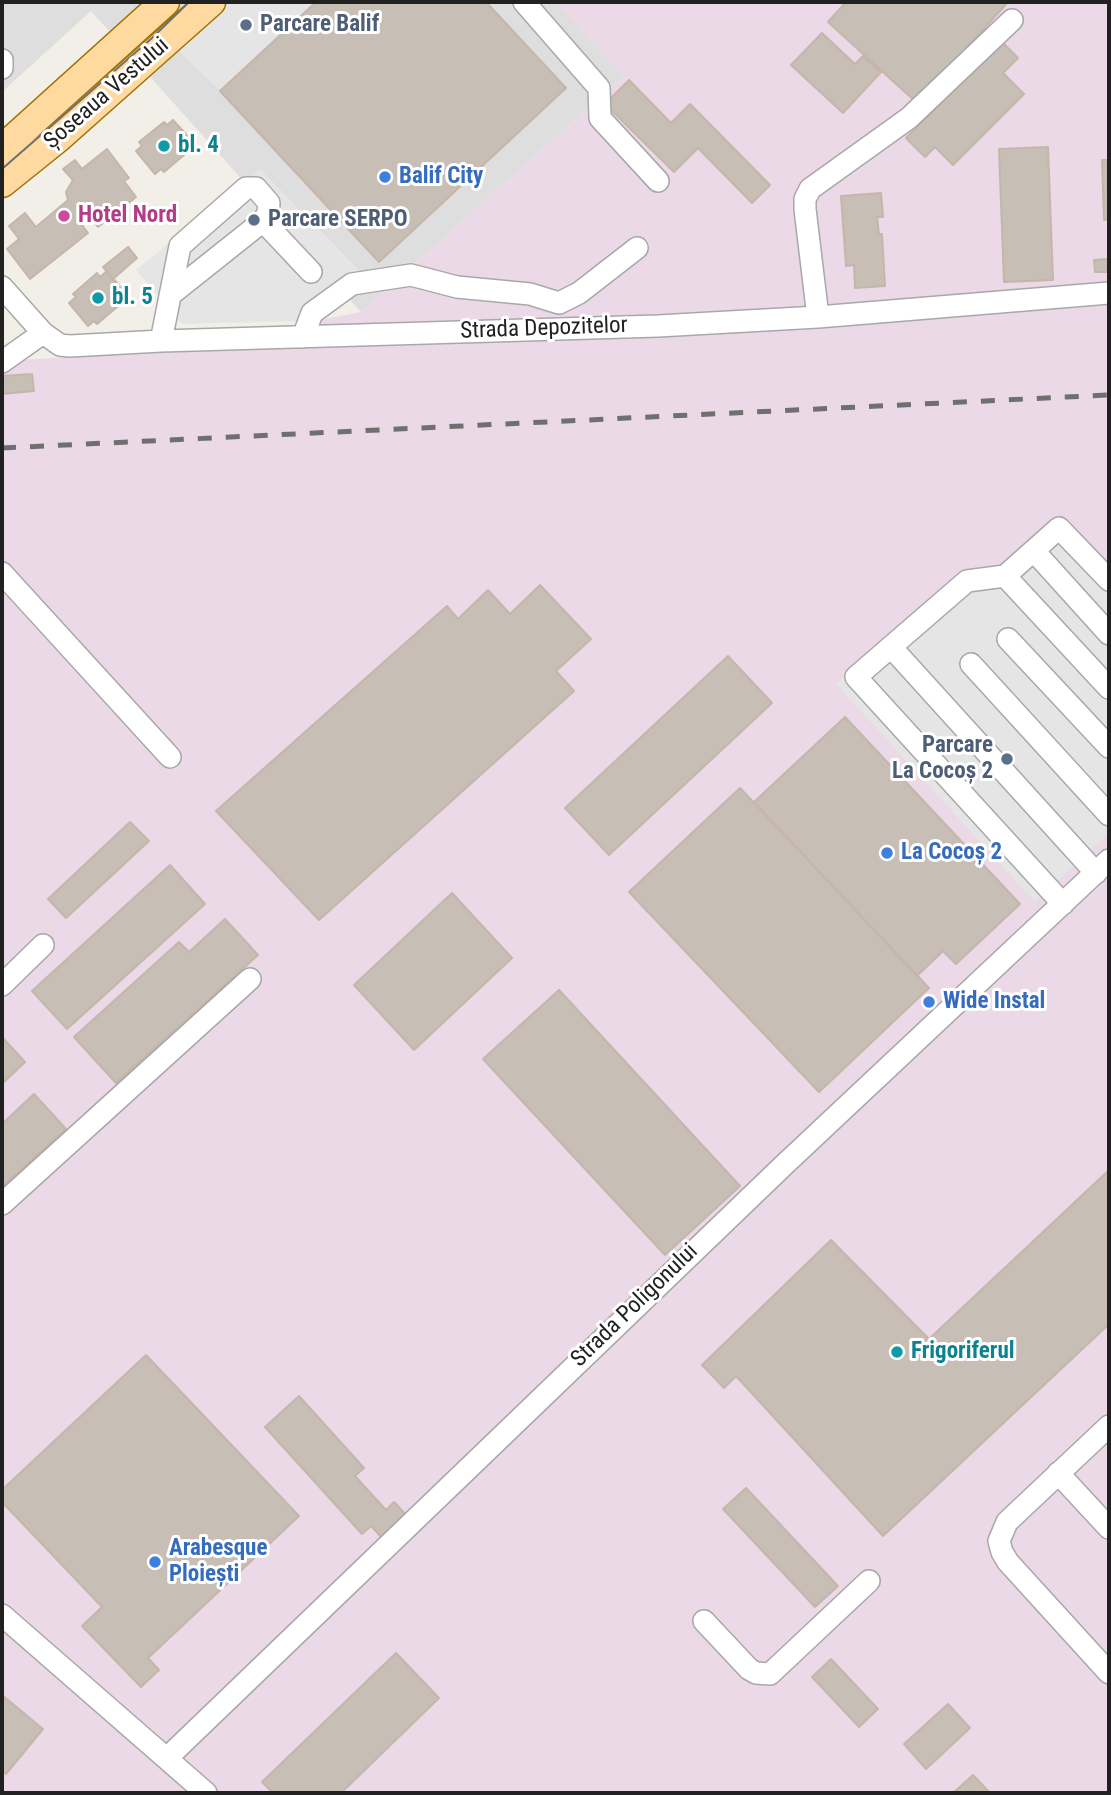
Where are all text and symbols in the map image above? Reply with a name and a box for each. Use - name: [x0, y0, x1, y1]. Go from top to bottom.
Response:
- place label: Parcare Balif: [260, 11, 379, 39]
- marker: Parcare Balif: [238, 17, 254, 33]
- street label: Șoseaua Vestului: [39, 32, 175, 156]
- place label: bl. 4: [178, 132, 219, 160]
- marker: bl. 4: [156, 138, 172, 154]
- place label: Balif City: [399, 163, 483, 191]
- marker: Balif City: [377, 169, 393, 185]
- place label: Hotel Nord: [78, 202, 177, 230]
- place label: Parcare SERPO: [268, 206, 408, 234]
- marker: Hotel Nord: [56, 208, 72, 224]
- marker: Parcare SERPO: [246, 212, 262, 228]
- place label: bl. 5: [112, 284, 153, 312]
- marker: bl. 5: [90, 290, 106, 306]
- street label: Strada Depozitelor: [460, 312, 628, 346]
- place label: Parcare La Cocoș 2: [892, 732, 993, 786]
- marker: Parcare La Cocoș 2: [999, 751, 1015, 767]
- place label: La Cocoș 2: [901, 839, 1002, 867]
- marker: La Cocoș 2: [879, 845, 895, 861]
- place label: Wide Instal: [943, 988, 1045, 1016]
- marker: Wide Instal: [921, 994, 937, 1010]
- street label: Strada Poligonului: [566, 1239, 704, 1373]
- place label: Frigoriferul: [911, 1338, 1014, 1366]
- marker: Frigoriferul: [889, 1344, 905, 1360]
- place label: Arabesque Ploiești: [169, 1535, 267, 1589]
- marker: Arabesque Ploiești: [147, 1554, 163, 1570]

